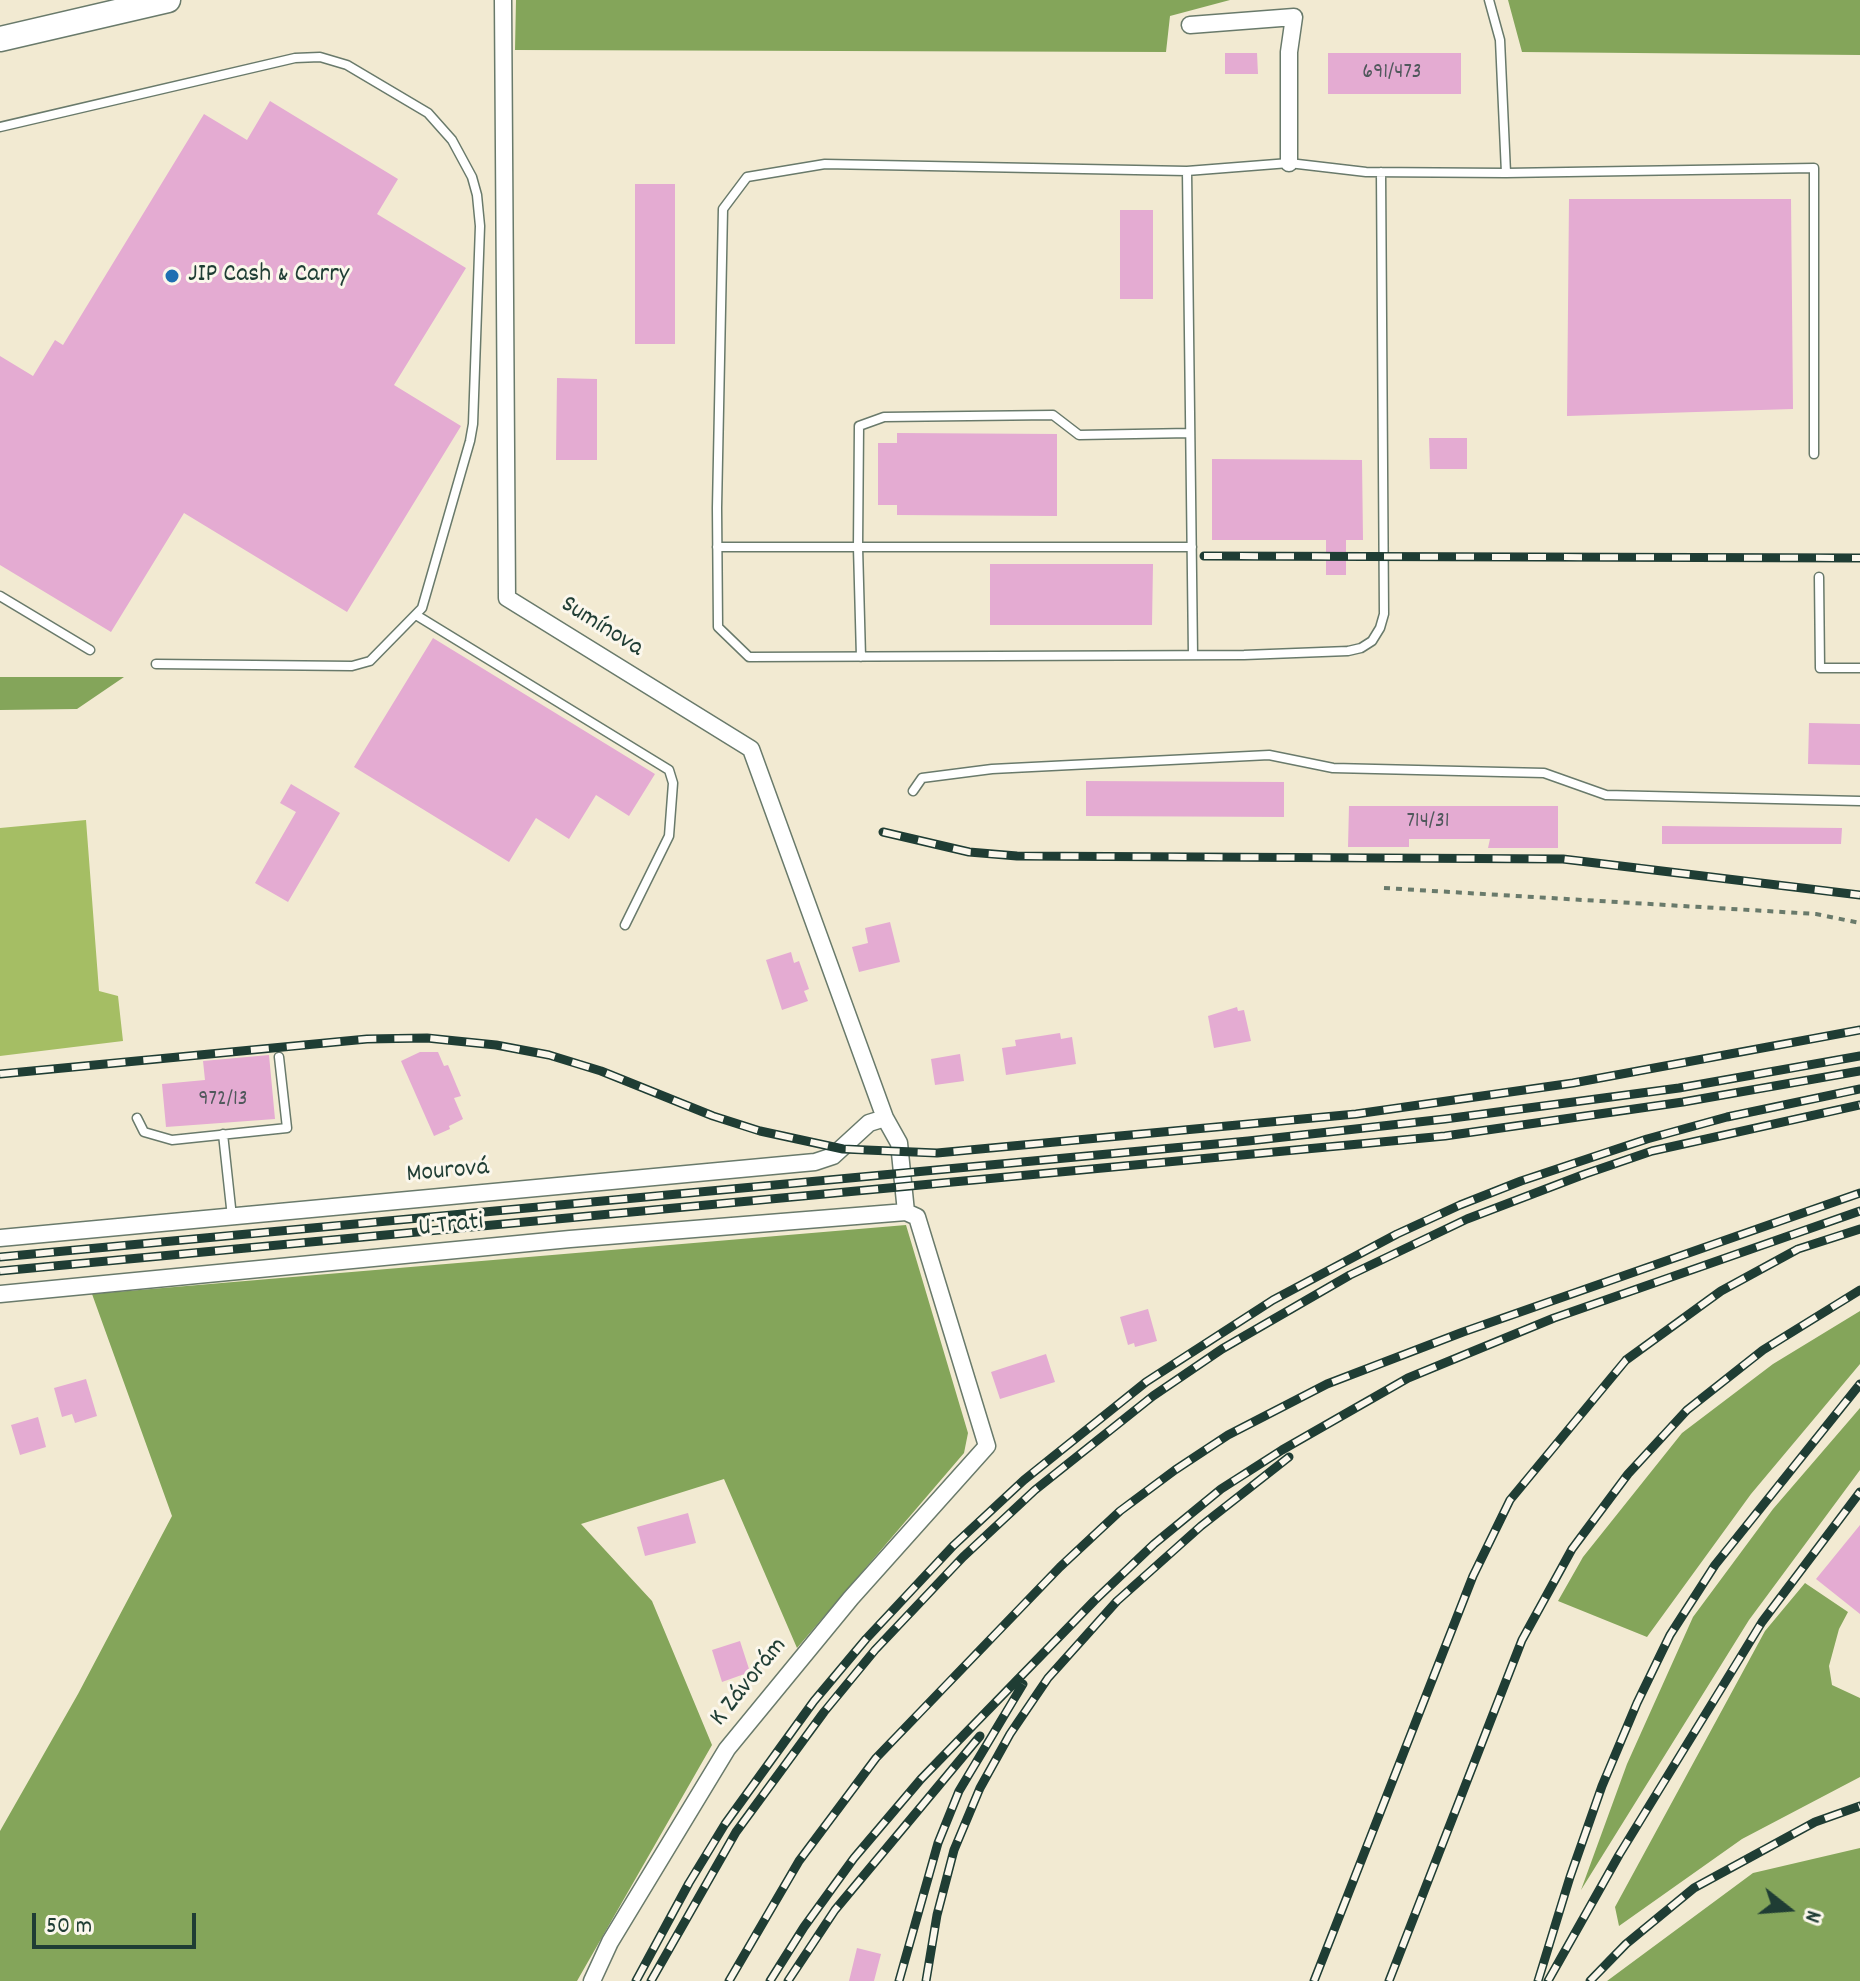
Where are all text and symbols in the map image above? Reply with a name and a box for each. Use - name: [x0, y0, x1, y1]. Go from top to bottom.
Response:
- house number: 691/473: [1362, 61, 1422, 87]
- place label: JIP Cash & Carry: [188, 260, 349, 292]
- marker: JIP Cash & Carry: [163, 267, 181, 285]
- street label: Sumínova: [554, 590, 648, 666]
- house number: 714/31: [1406, 810, 1450, 836]
- house number: 972/13: [199, 1088, 247, 1114]
- street label: Mourová: [405, 1154, 491, 1192]
- street label: U Trati: [417, 1208, 485, 1246]
- street label: K Závorám: [705, 1632, 795, 1734]
- north arrow: [1748, 1869, 1828, 1949]
- scale bar: [36, 1897, 200, 1947]
- text: N: [1795, 1906, 1828, 1926]
- text: 50 m: [46, 1910, 92, 1944]

